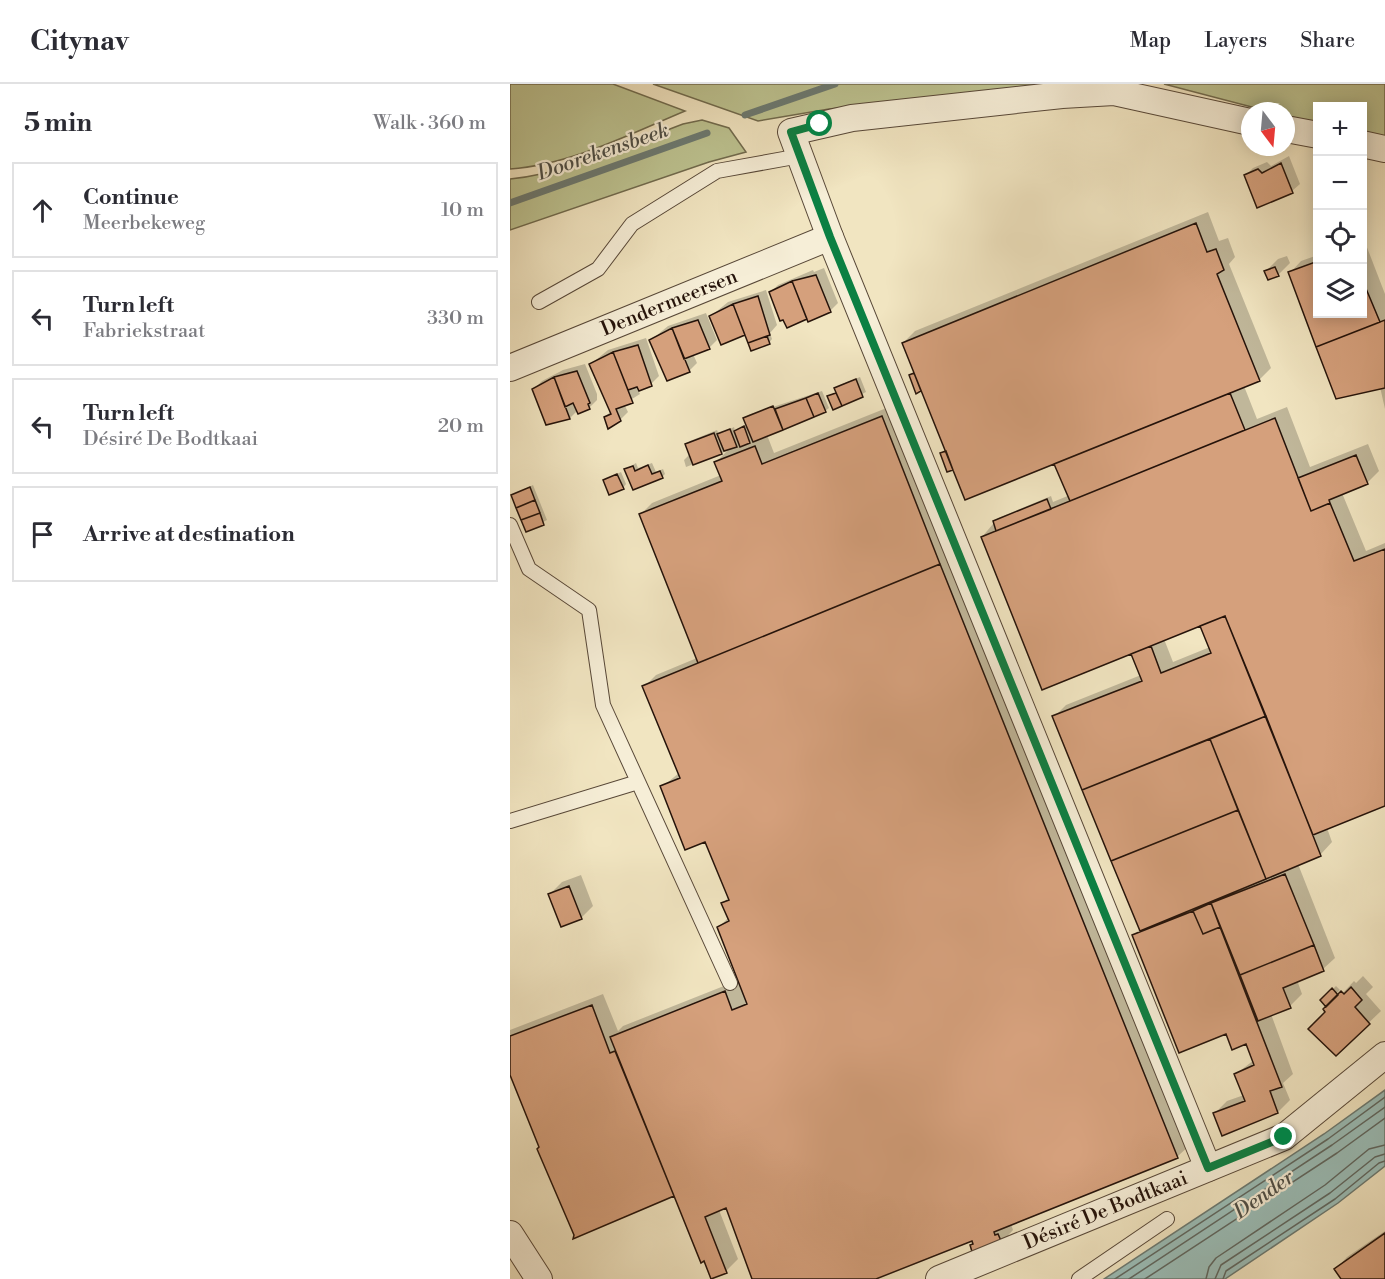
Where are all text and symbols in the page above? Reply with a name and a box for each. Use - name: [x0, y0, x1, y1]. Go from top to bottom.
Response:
- text: Citynav: [30, 24, 129, 59]
- text: Map: [1130, 28, 1171, 54]
- text: Layers: [1204, 28, 1267, 54]
- text: Share: [1300, 28, 1355, 54]
- north arrow: [1241, 102, 1295, 156]
- map controls: [1313, 102, 1367, 318]
- button: +: [1313, 102, 1367, 156]
- text: 5 min: [24, 107, 92, 139]
- route start: [806, 110, 832, 136]
- text: Walk · 360 m: [373, 111, 486, 136]
- water label: Doorekensbeek: [533, 117, 672, 187]
- button: −: [1313, 156, 1367, 210]
- text: Continue: [83, 184, 179, 211]
- icon: ahead: [26, 194, 59, 227]
- text: 10 m: [441, 198, 484, 223]
- button: locate: [1313, 210, 1367, 264]
- text: Meerbekeweg: [83, 211, 205, 236]
- street label: Dendermeersen: [597, 264, 741, 342]
- button: layers: [1313, 264, 1367, 318]
- text: Turn left: [83, 292, 174, 319]
- icon: left: [26, 302, 59, 335]
- text: 330 m: [427, 306, 484, 331]
- text: Fabriekstraat: [83, 319, 205, 344]
- text: Turn left: [83, 400, 174, 427]
- icon: left: [26, 410, 59, 443]
- text: 20 m: [438, 414, 484, 439]
- text: Désiré De Bodtkaai: [83, 427, 258, 452]
- icon: arrive: [26, 518, 59, 551]
- text: Arrive at destination: [83, 521, 295, 548]
- route end: [1270, 1123, 1296, 1149]
- water label: Dender: [1228, 1164, 1300, 1226]
- street label: Désiré De Bodtkaai: [1020, 1165, 1192, 1255]

